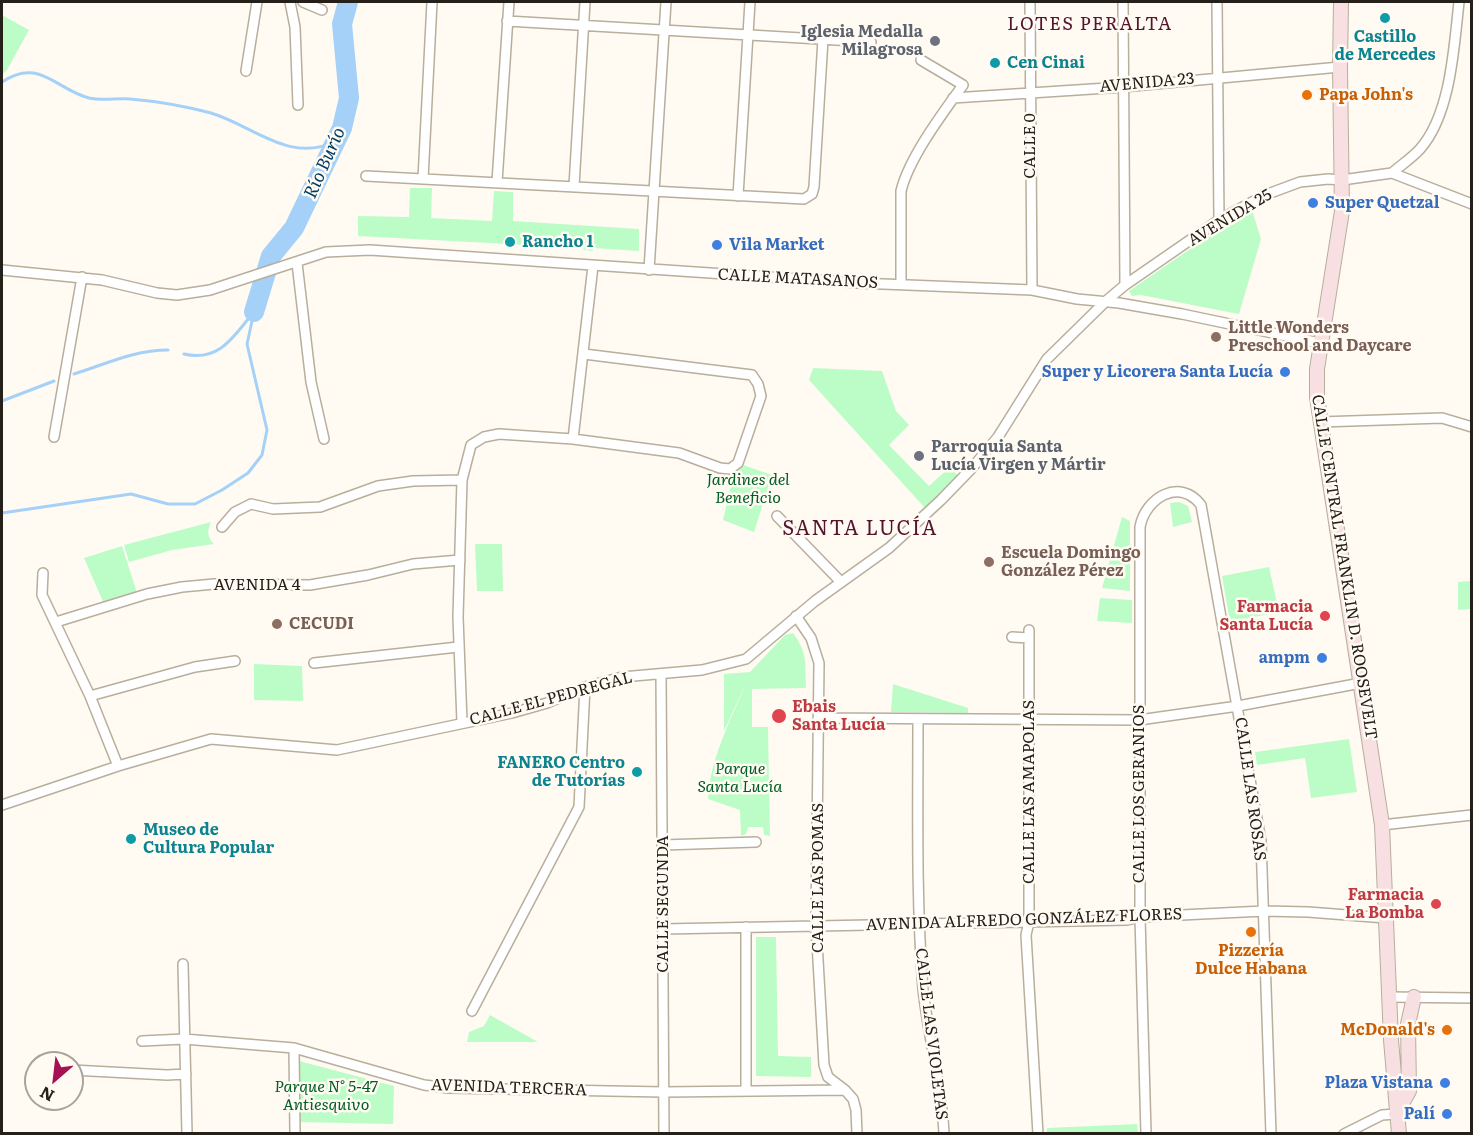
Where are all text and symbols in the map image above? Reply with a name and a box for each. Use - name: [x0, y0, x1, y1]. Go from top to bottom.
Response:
- marker: Castillo de Mercedes: [1378, 11, 1392, 25]
- district label: LOTES PERALTA: [1007, 14, 1173, 36]
- place label: Iglesia Medalla Milagrosa: [801, 22, 923, 60]
- place label: Castillo de Mercedes: [1335, 27, 1435, 65]
- marker: Iglesia Medalla Milagrosa: [928, 34, 942, 48]
- place label: Cen Cinai: [1007, 53, 1085, 73]
- marker: Cen Cinai: [988, 56, 1002, 70]
- street label: AVENIDA 23: [1099, 69, 1195, 97]
- place label: Papa John's: [1319, 85, 1413, 105]
- marker: Papa John's: [1300, 88, 1314, 102]
- street label: CALLE 0: [1020, 113, 1040, 179]
- water label: Río Burío: [300, 124, 350, 202]
- street label: AVENIDA 25: [1185, 185, 1275, 251]
- place label: Super Quetzal: [1325, 193, 1440, 213]
- marker: Super Quetzal: [1306, 196, 1320, 210]
- place label: Rancho 1: [522, 232, 593, 252]
- marker: Rancho 1: [503, 235, 517, 249]
- place label: Vila Market: [729, 235, 825, 255]
- marker: Vila Market: [710, 238, 724, 252]
- street label: CALLE MATASANOS: [717, 265, 879, 293]
- place label: Little Wonders Preschool and Daycare: [1228, 318, 1412, 356]
- marker: Little Wonders Preschool and Daycare: [1209, 330, 1223, 344]
- place label: Super y Licorera Santa Lucía: [1042, 362, 1273, 382]
- marker: Super y Licorera Santa Lucía: [1278, 365, 1292, 379]
- street label: CALLE CENTRAL FRANKLIN D. ROOSEVELT: [1307, 393, 1381, 741]
- place label: Parroquia Santa Lucía Virgen y Mártir: [931, 437, 1106, 475]
- marker: Parroquia Santa Lucía Virgen y Mártir: [912, 449, 926, 463]
- park label: Jardines del Beneficio: [706, 470, 790, 508]
- district label: SANTA LUCÍA: [782, 517, 938, 541]
- place label: Escuela Domingo González Pérez: [1001, 543, 1141, 581]
- marker: Escuela Domingo González Pérez: [982, 555, 996, 569]
- street label: AVENIDA 4: [213, 575, 301, 595]
- place label: Farmacia Santa Lucía: [1220, 597, 1313, 635]
- marker: Farmacia Santa Lucía: [1318, 609, 1332, 623]
- place label: CECUDI: [289, 614, 354, 634]
- marker: CECUDI: [270, 617, 284, 631]
- place label: ampm: [1259, 648, 1310, 668]
- marker: ampm: [1315, 651, 1329, 665]
- street label: CALLE EL PEDREGAL: [467, 668, 635, 730]
- place label: Ebais Santa Lucía: [792, 697, 885, 735]
- street label: CALLE LAS AMAPOLAS: [1019, 700, 1039, 884]
- street label: CALLE LOS GERANIOS: [1129, 705, 1149, 883]
- marker: Ebais Santa Lucía: [770, 707, 788, 725]
- street label: CALLE LAS ROSAS: [1230, 716, 1270, 862]
- place label: FANERO Centro de Tutorías: [497, 753, 625, 791]
- park label: Parque Santa Lucía: [698, 759, 782, 797]
- marker: FANERO Centro de Tutorías: [630, 765, 644, 779]
- street label: CALLE LAS POMAS: [808, 803, 828, 953]
- place label: Museo de Cultura Popular: [143, 820, 274, 858]
- marker: Museo de Cultura Popular: [124, 832, 138, 846]
- street label: CALLE SEGUNDA: [653, 835, 673, 973]
- place label: Farmacia La Bomba: [1345, 885, 1424, 923]
- marker: Farmacia La Bomba: [1429, 897, 1443, 911]
- street label: AVENIDA ALFREDO GONZÁLEZ FLORES: [865, 905, 1183, 935]
- marker: Pizzería Dulce Habana: [1244, 925, 1258, 939]
- place label: Pizzería Dulce Habana: [1195, 941, 1307, 979]
- street label: CALLE LAS VIOLETAS: [911, 947, 951, 1121]
- place label: McDonald's: [1340, 1020, 1435, 1040]
- marker: McDonald's: [1440, 1023, 1454, 1037]
- north arrow: [24, 1051, 84, 1111]
- place label: Plaza Vistana: [1324, 1073, 1433, 1093]
- street label: AVENIDA TERCERA: [431, 1076, 587, 1100]
- marker: Plaza Vistana: [1438, 1076, 1452, 1090]
- park label: Parque N° 5-47 Antiesquivo: [274, 1077, 378, 1115]
- text: N: [35, 1081, 58, 1109]
- place label: Palí: [1404, 1104, 1435, 1124]
- marker: Palí: [1440, 1107, 1454, 1121]

